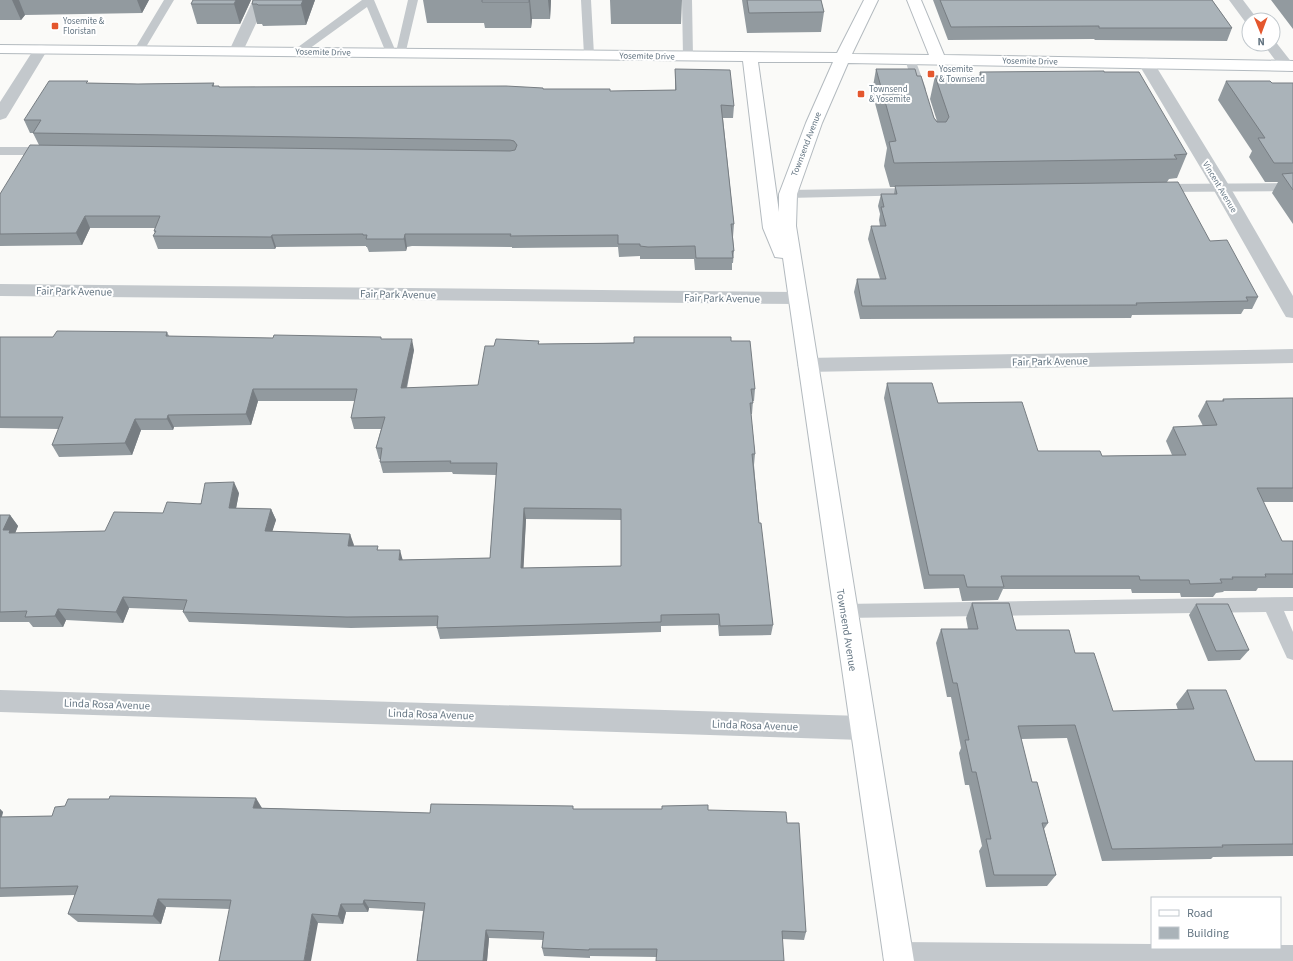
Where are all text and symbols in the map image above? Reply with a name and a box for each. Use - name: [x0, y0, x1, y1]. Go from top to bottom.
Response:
- north arrow: [1241, 12, 1281, 52]
- place label: Yosemite & Floristan: [62, 15, 105, 38]
- marker: Yosemite & Floristan: [50, 21, 60, 31]
- text: N: [1257, 34, 1265, 49]
- street label: Yosemite Drive: [294, 46, 351, 59]
- street label: Yosemite Drive: [618, 50, 675, 63]
- street label: Yosemite Drive: [1001, 55, 1058, 68]
- place label: Yosemite & Townsend: [938, 63, 985, 86]
- marker: Yosemite & Townsend: [926, 69, 936, 79]
- place label: Townsend & Yosemite: [869, 83, 911, 106]
- marker: Townsend & Yosemite: [856, 89, 866, 99]
- street label: Townsend Avenue: [788, 110, 825, 178]
- street label: Vincent Avenue: [1199, 159, 1240, 216]
- street label: Fair Park Avenue: [36, 283, 113, 300]
- street label: Fair Park Avenue: [360, 286, 437, 303]
- street label: Fair Park Avenue: [684, 290, 761, 307]
- street label: Fair Park Avenue: [1012, 353, 1089, 370]
- street label: Townsend Avenue: [833, 588, 861, 673]
- street label: Linda Rosa Avenue: [64, 695, 151, 714]
- street label: Linda Rosa Avenue: [388, 705, 475, 724]
- street label: Linda Rosa Avenue: [712, 716, 799, 735]
- legend: [1151, 897, 1281, 949]
- text: Road: [1187, 905, 1213, 922]
- text: Building: [1187, 925, 1229, 942]

